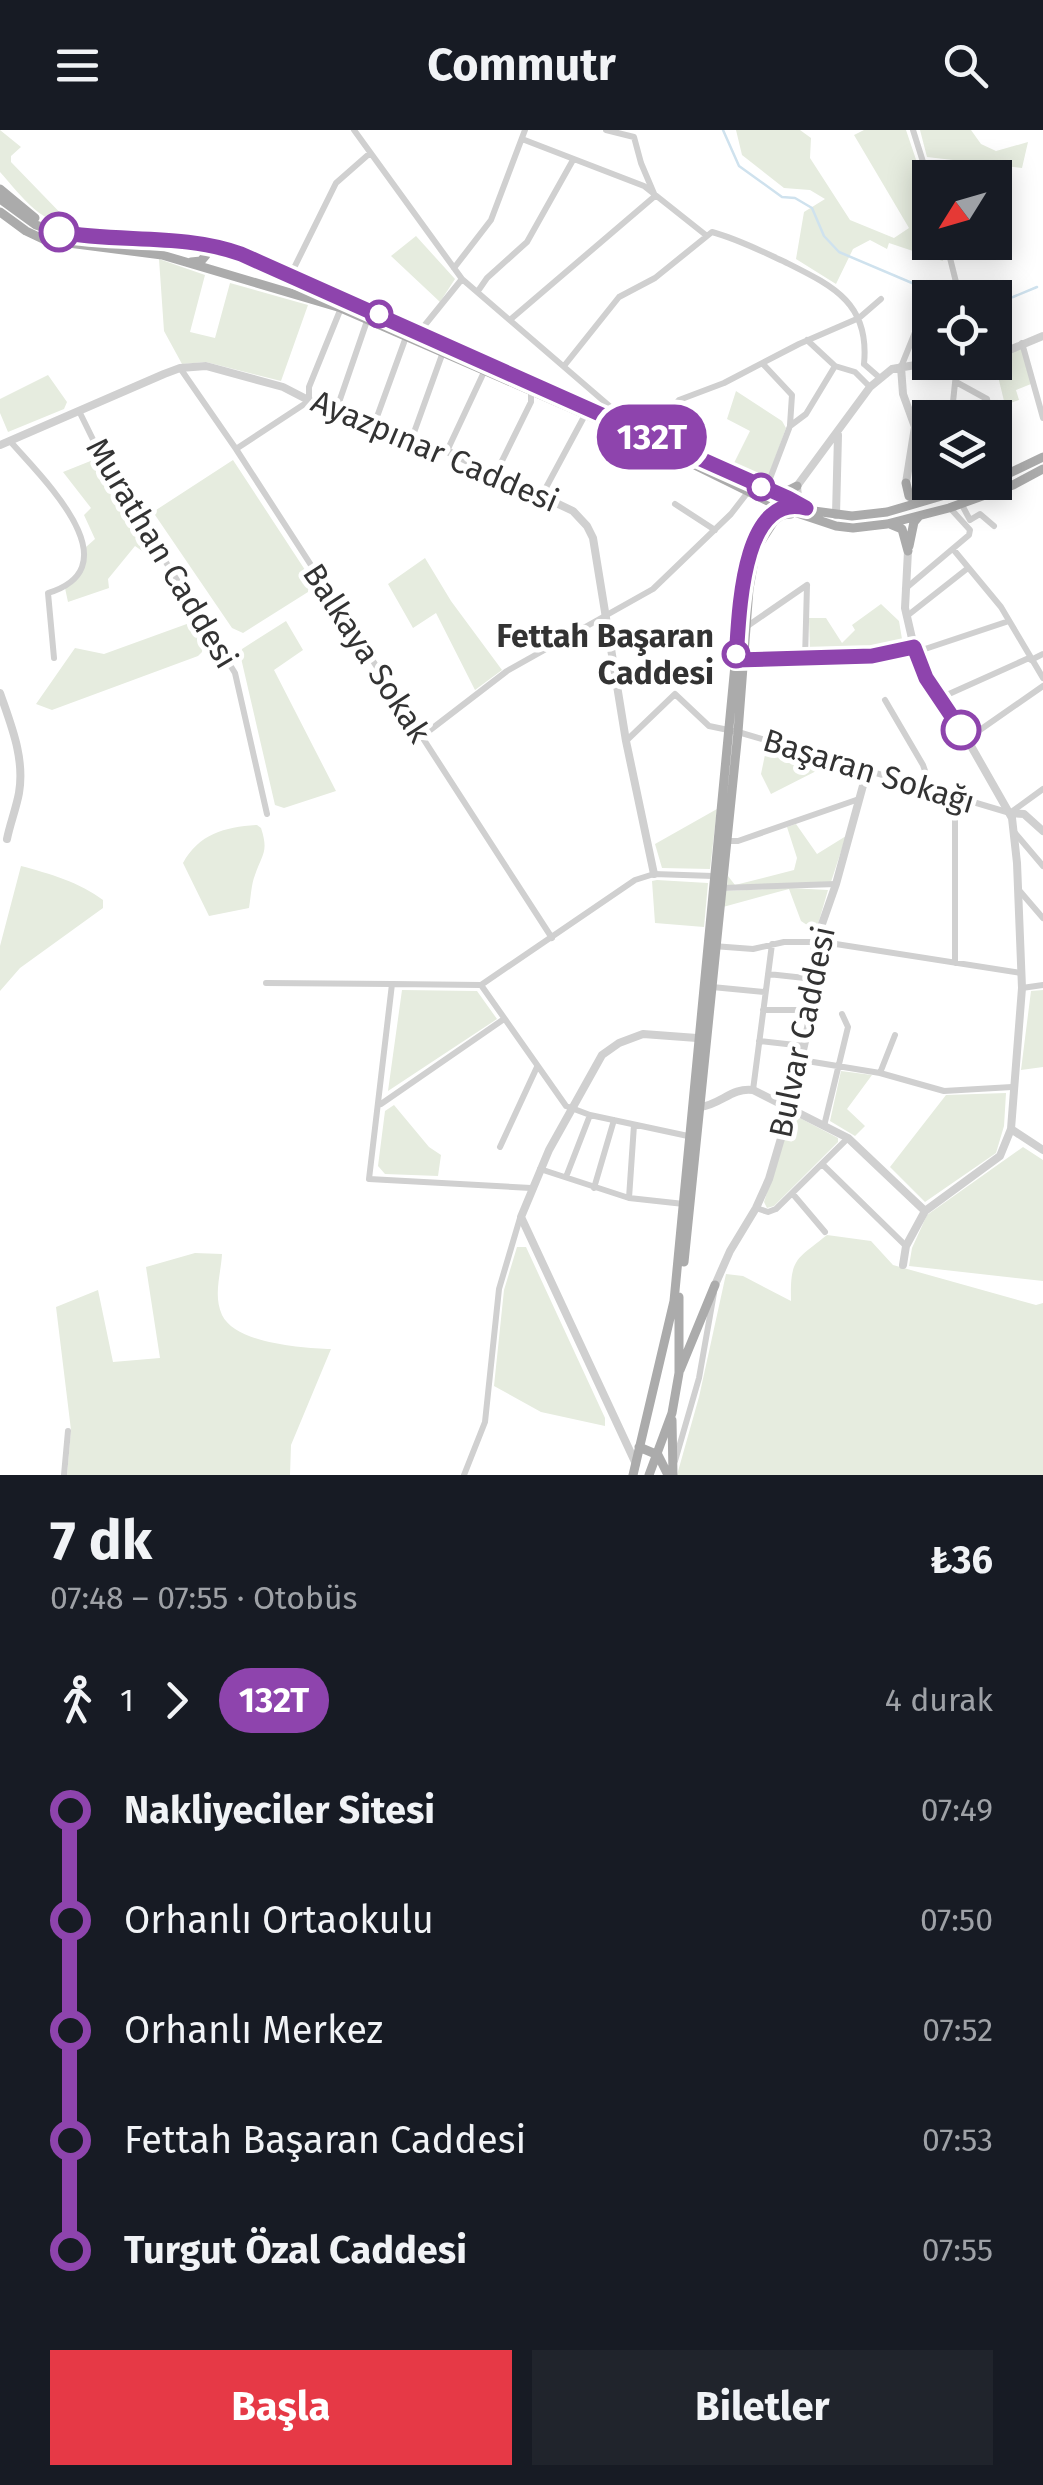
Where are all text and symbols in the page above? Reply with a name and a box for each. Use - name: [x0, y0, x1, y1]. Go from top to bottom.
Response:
- icon: menu: [50, 38, 105, 93]
- text: Commutr: [427, 38, 616, 92]
- icon: search: [938, 38, 993, 93]
- north arrow: [912, 160, 1012, 260]
- map controls: [912, 160, 1012, 500]
- unlabelled marker: [40, 213, 78, 251]
- button: locate: [912, 280, 1012, 380]
- unlabelled marker: [366, 301, 392, 327]
- street label: Ayazpınar Caddesi: [306, 382, 564, 520]
- button: layers: [912, 400, 1012, 500]
- line badge: 132T: [582, 404, 722, 470]
- text: 132T: [617, 416, 687, 458]
- street label: Murathan Caddesi: [78, 431, 246, 675]
- unlabelled marker: [748, 474, 774, 500]
- street label: Balkaya Sokak: [295, 556, 439, 750]
- place label: Fettah Başaran Caddesi: [497, 617, 714, 692]
- marker: Fettah Başaran Caddesi: [723, 641, 749, 667]
- unlabelled marker: [942, 711, 980, 749]
- street label: Başaran Sokağı: [759, 721, 979, 821]
- street label: Bulvar Caddesi: [761, 923, 843, 1141]
- text: 7 dk: [50, 1508, 152, 1574]
- text: ₺36: [930, 1537, 993, 1583]
- text: 07:48 – 07:55 · Otobüs: [50, 1579, 357, 1617]
- icon: walk: [50, 1673, 105, 1728]
- icon: forward: [149, 1673, 204, 1728]
- text: 132T: [239, 1679, 309, 1721]
- text: 1: [120, 1681, 134, 1719]
- text: 4 durak: [885, 1681, 993, 1719]
- text: Nakliyeciler Sitesi: [124, 1787, 435, 1833]
- text: 07:49: [921, 1791, 993, 1829]
- text: Orhanlı Ortaokulu: [124, 1897, 434, 1943]
- text: 07:50: [920, 1901, 993, 1939]
- text: Orhanlı Merkez: [124, 2007, 383, 2053]
- text: 07:52: [922, 2011, 993, 2049]
- text: Fettah Başaran Caddesi: [124, 2117, 526, 2163]
- text: 07:53: [922, 2121, 993, 2159]
- text: Turgut Özal Caddesi: [124, 2227, 467, 2273]
- text: 07:55: [922, 2231, 993, 2269]
- button: Başla: [50, 2350, 512, 2465]
- button: Biletler: [532, 2350, 993, 2465]

